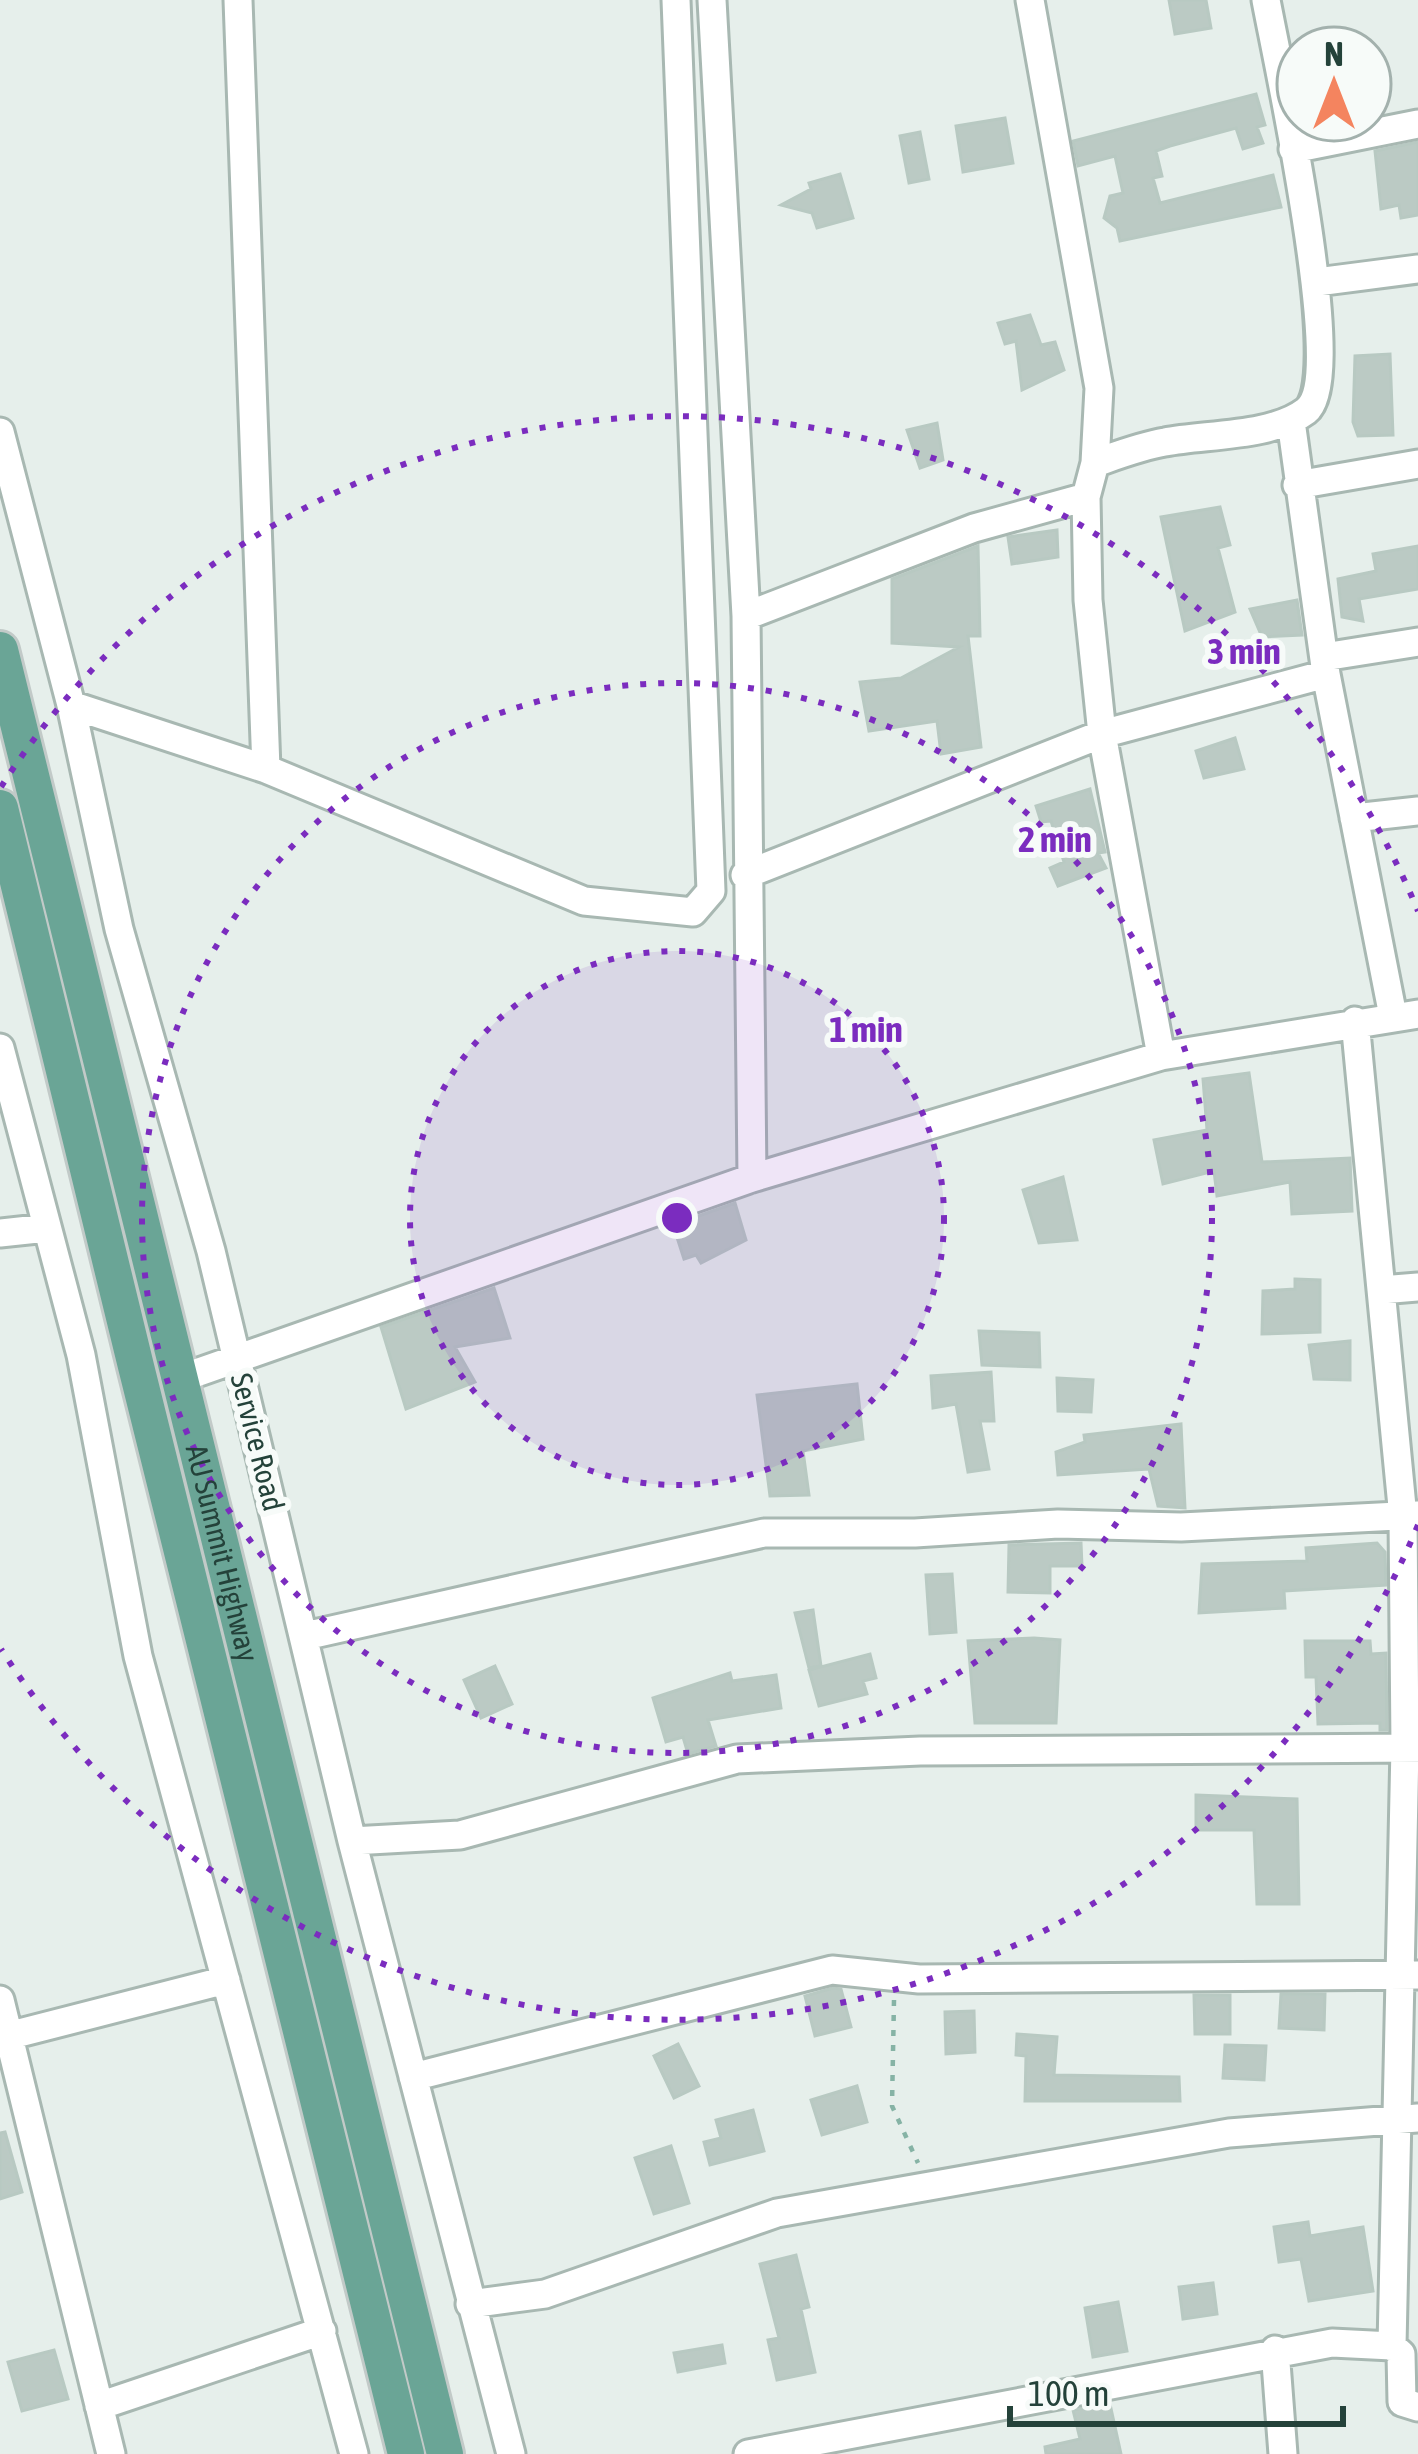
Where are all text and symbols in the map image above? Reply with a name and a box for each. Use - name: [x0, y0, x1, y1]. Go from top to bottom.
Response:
- north arrow: [1274, 24, 1394, 144]
- text: N: [1324, 35, 1344, 73]
- text: 3 min: [1207, 630, 1281, 672]
- text: 2 min: [1018, 818, 1092, 860]
- text: 1 min: [829, 1008, 903, 1050]
- centre of rings: [656, 1197, 698, 1239]
- street label: Service Road: [225, 1370, 291, 1514]
- street label: AU Summit Highway: [180, 1441, 266, 1665]
- scale bar: [1010, 2352, 1343, 2426]
- text: 100 m: [1028, 2372, 1110, 2414]

